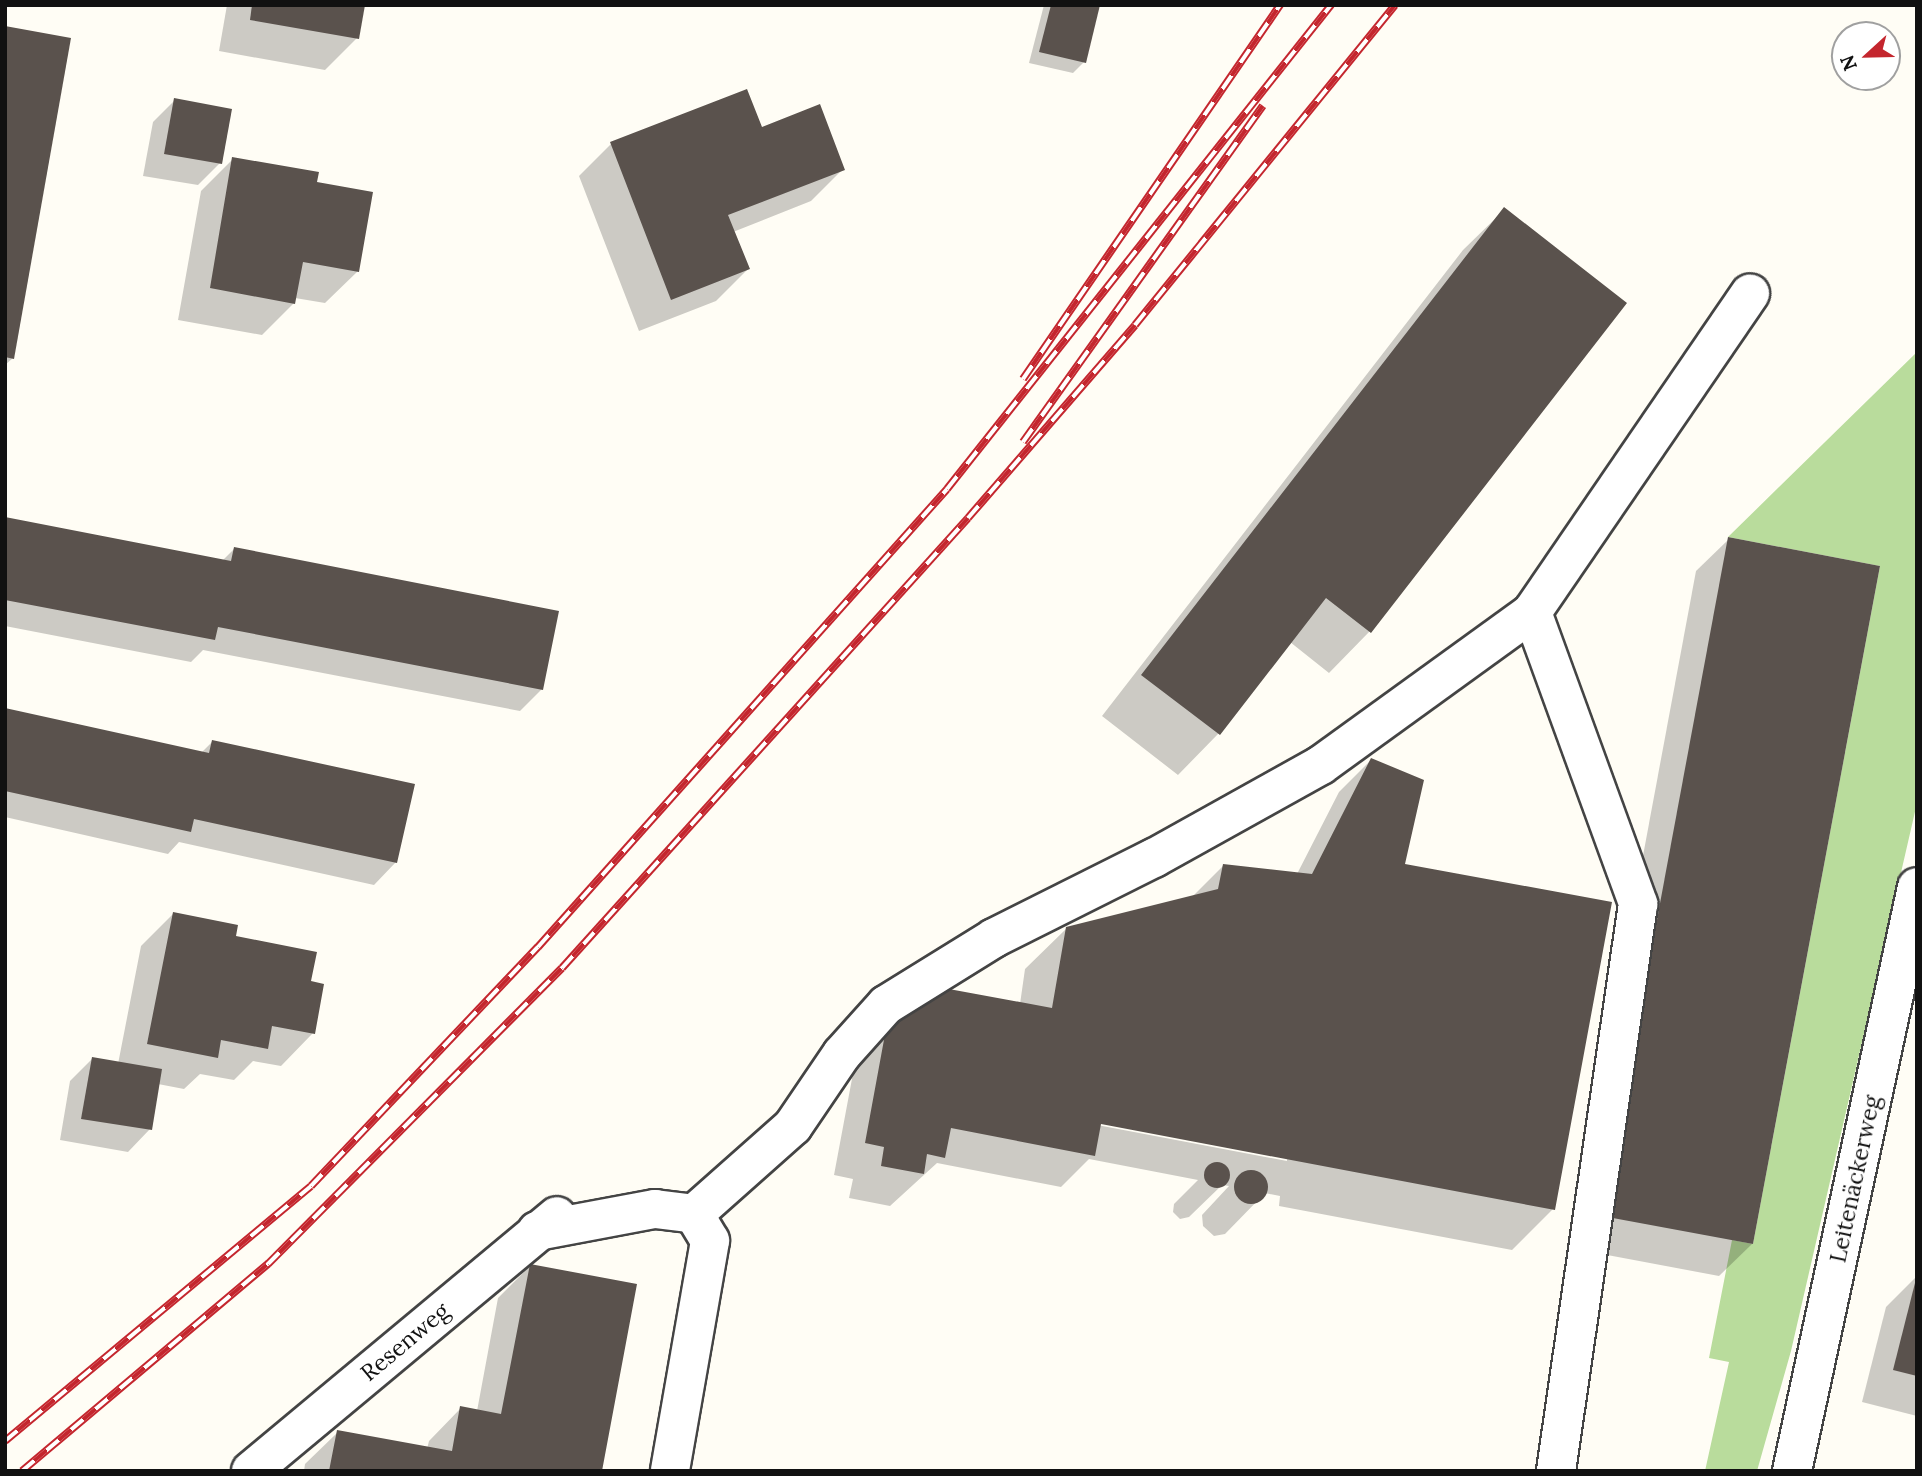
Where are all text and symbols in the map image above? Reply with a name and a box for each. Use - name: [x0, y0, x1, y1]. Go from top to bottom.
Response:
- north arrow: [1831, 21, 1901, 91]
- text: N: [1835, 52, 1862, 74]
- street label: Leitenäckerweg: [1824, 1093, 1886, 1265]
- street label: Resenweg: [355, 1297, 455, 1387]

